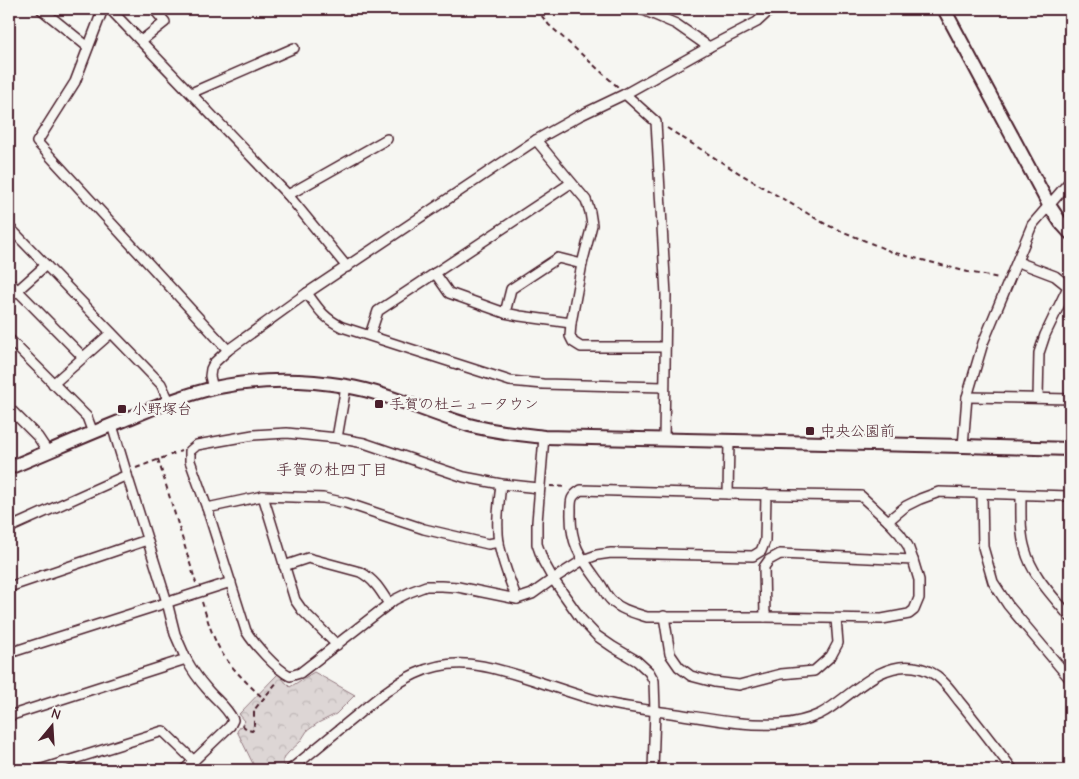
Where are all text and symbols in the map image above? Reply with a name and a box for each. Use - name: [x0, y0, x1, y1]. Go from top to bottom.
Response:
- place label: 手賀の杜ニュータウン: [389, 395, 539, 413]
- marker: 手賀の杜ニュータウン: [373, 398, 385, 410]
- place label: 小野塚台: [132, 400, 192, 418]
- marker: 小野塚台: [116, 403, 128, 415]
- place label: 中央公園前: [820, 422, 895, 440]
- marker: 中央公園前: [804, 425, 816, 437]
- district label: 手賀の杜四丁目: [276, 461, 388, 479]
- north arrow: [28, 702, 78, 752]
- text: N: [49, 705, 63, 724]

